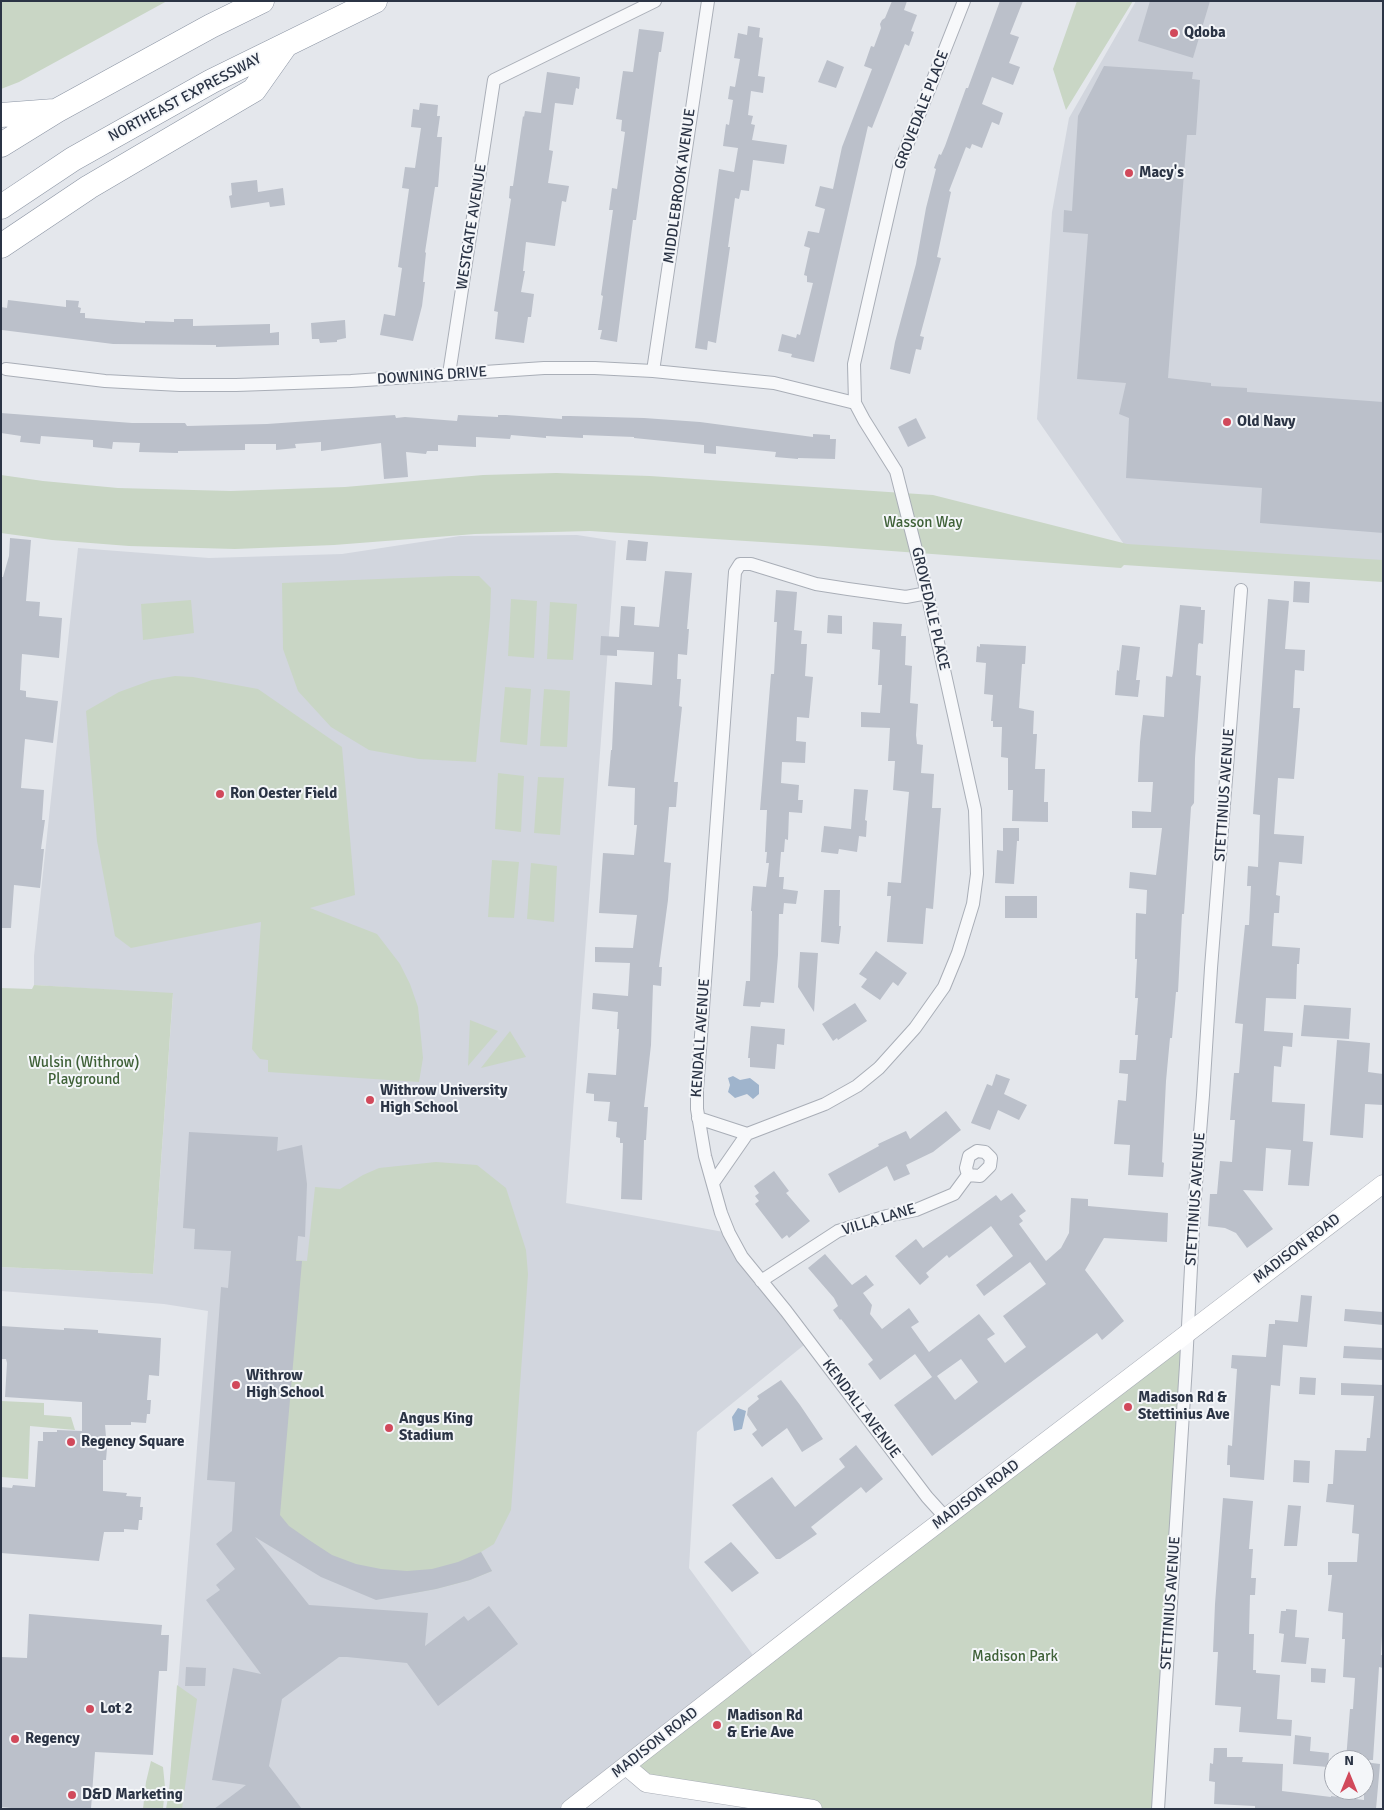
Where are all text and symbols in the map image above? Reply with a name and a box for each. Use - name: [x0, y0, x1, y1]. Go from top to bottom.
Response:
- place label: Qdoba: [1184, 24, 1226, 42]
- marker: Qdoba: [1168, 27, 1180, 39]
- street label: GROVEDALE PLACE: [891, 48, 953, 172]
- street label: NORTHEAST EXPRESSWAY: [105, 50, 265, 146]
- street label: MIDDLEBROOK AVENUE: [660, 107, 700, 265]
- street label: WESTGATE AVENUE: [453, 163, 491, 291]
- place label: Macy's: [1139, 164, 1184, 182]
- marker: Macy's: [1123, 167, 1135, 179]
- street label: DOWNING DRIVE: [376, 363, 488, 389]
- place label: Old Navy: [1237, 413, 1296, 431]
- marker: Old Navy: [1221, 416, 1233, 428]
- park label: Wasson Way: [884, 514, 962, 532]
- street label: GROVEDALE PLACE: [907, 546, 953, 672]
- street label: STETTINIUS AVENUE: [1211, 728, 1239, 862]
- place label: Ron Oester Field: [230, 785, 337, 803]
- marker: Ron Oester Field: [214, 788, 226, 800]
- street label: KENDALL AVENUE: [688, 978, 714, 1098]
- park label: Wulsin (Withrow) Playground: [29, 1054, 139, 1089]
- place label: Withrow University High School: [380, 1082, 507, 1117]
- marker: Withrow University High School: [364, 1094, 376, 1106]
- street label: STETTINIUS AVENUE: [1182, 1132, 1210, 1266]
- street label: VILLA LANE: [840, 1200, 918, 1240]
- street label: MADISON ROAD: [1250, 1210, 1344, 1288]
- street label: KENDALL AVENUE: [818, 1356, 904, 1462]
- place label: Withrow High School: [246, 1367, 324, 1402]
- marker: Withrow High School: [230, 1379, 242, 1391]
- place label: Madison Rd & Stettinius Ave: [1138, 1389, 1230, 1424]
- marker: Madison Rd & Stettinius Ave: [1122, 1401, 1134, 1413]
- place label: Angus King Stadium: [399, 1410, 473, 1445]
- marker: Angus King Stadium: [383, 1422, 395, 1434]
- place label: Regency Square: [81, 1433, 185, 1451]
- marker: Regency Square: [65, 1436, 77, 1448]
- street label: MADISON ROAD: [929, 1456, 1023, 1534]
- street label: STETTINIUS AVENUE: [1157, 1536, 1185, 1670]
- park label: Madison Park: [972, 1648, 1058, 1666]
- place label: Lot 2: [100, 1700, 133, 1718]
- marker: Lot 2: [84, 1703, 96, 1715]
- street label: MADISON ROAD: [608, 1704, 702, 1782]
- place label: Madison Rd & Erie Ave: [727, 1707, 803, 1742]
- marker: Madison Rd & Erie Ave: [711, 1719, 723, 1731]
- place label: Regency: [25, 1730, 80, 1748]
- marker: Regency: [9, 1733, 21, 1745]
- north arrow: [1324, 1750, 1374, 1800]
- text: N: [1344, 1752, 1354, 1769]
- place label: D&D Marketing: [82, 1786, 183, 1804]
- marker: D&D Marketing: [66, 1789, 78, 1801]

